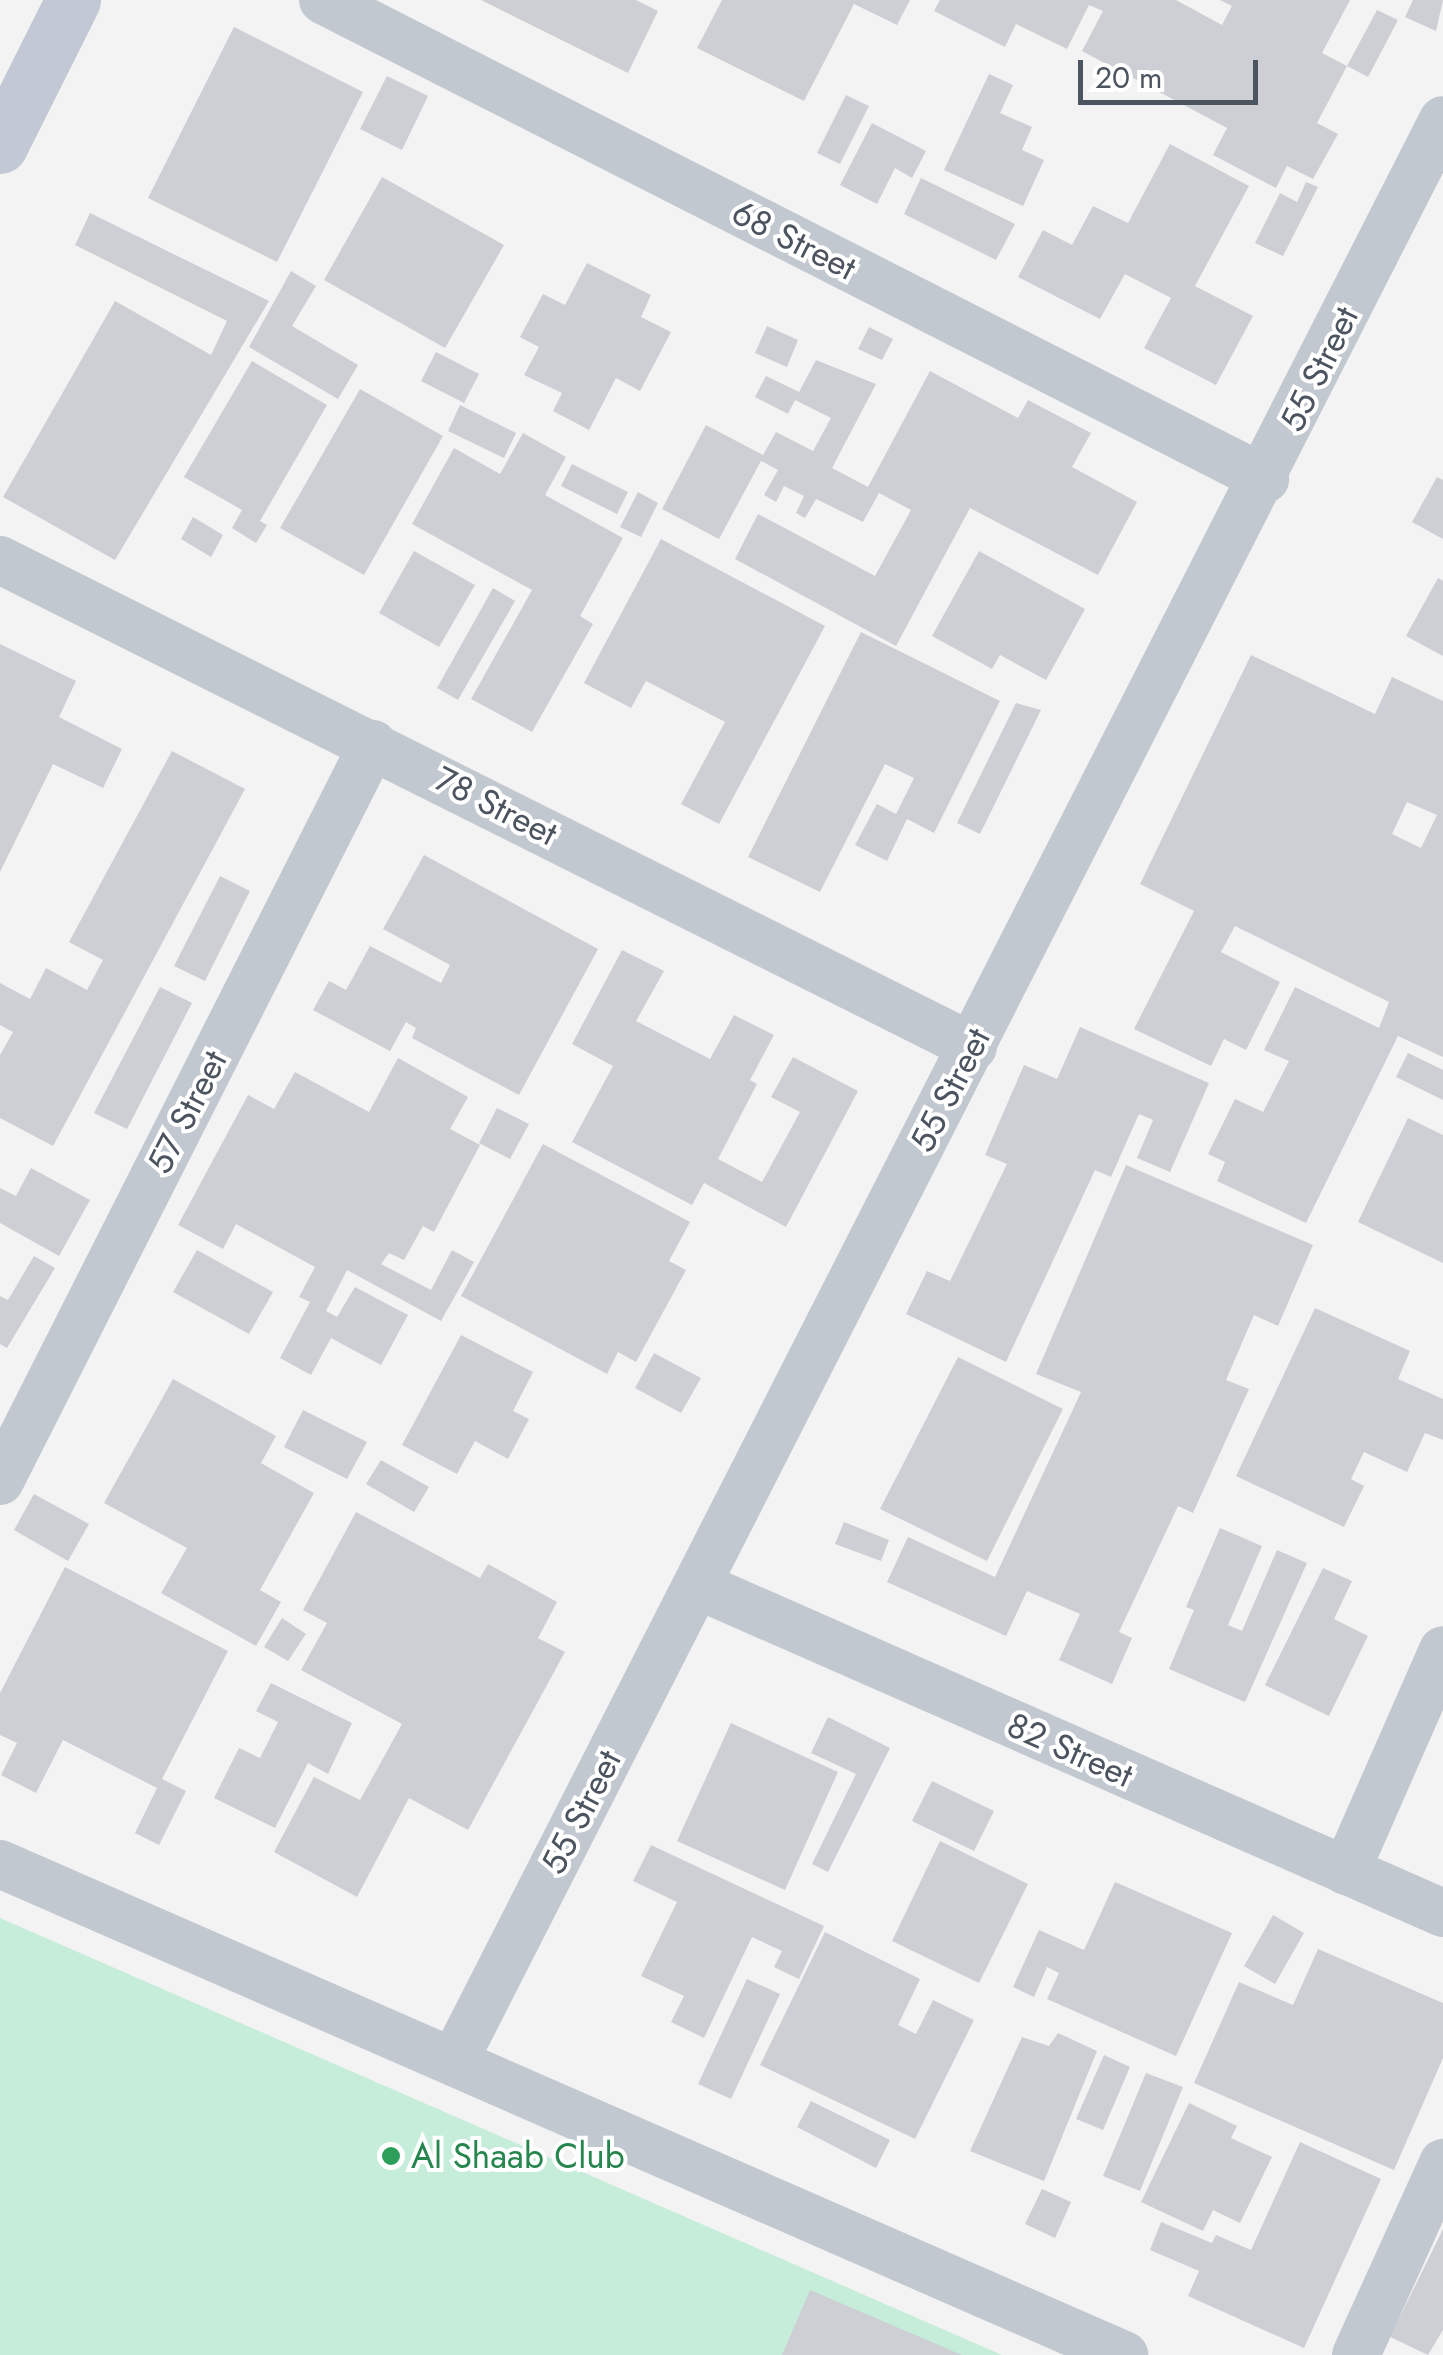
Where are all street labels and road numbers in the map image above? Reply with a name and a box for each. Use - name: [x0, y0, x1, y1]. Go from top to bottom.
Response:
- street label: 68 Street: [725, 191, 863, 289]
- street label: 55 Street: [1271, 300, 1367, 438]
- street label: 78 Street: [428, 757, 564, 855]
- street label: 55 Street: [901, 1021, 999, 1159]
- street label: 57 Street: [138, 1044, 236, 1180]
- street label: 82 Street: [1001, 1704, 1139, 1796]
- street label: 55 Street: [532, 1743, 630, 1881]

